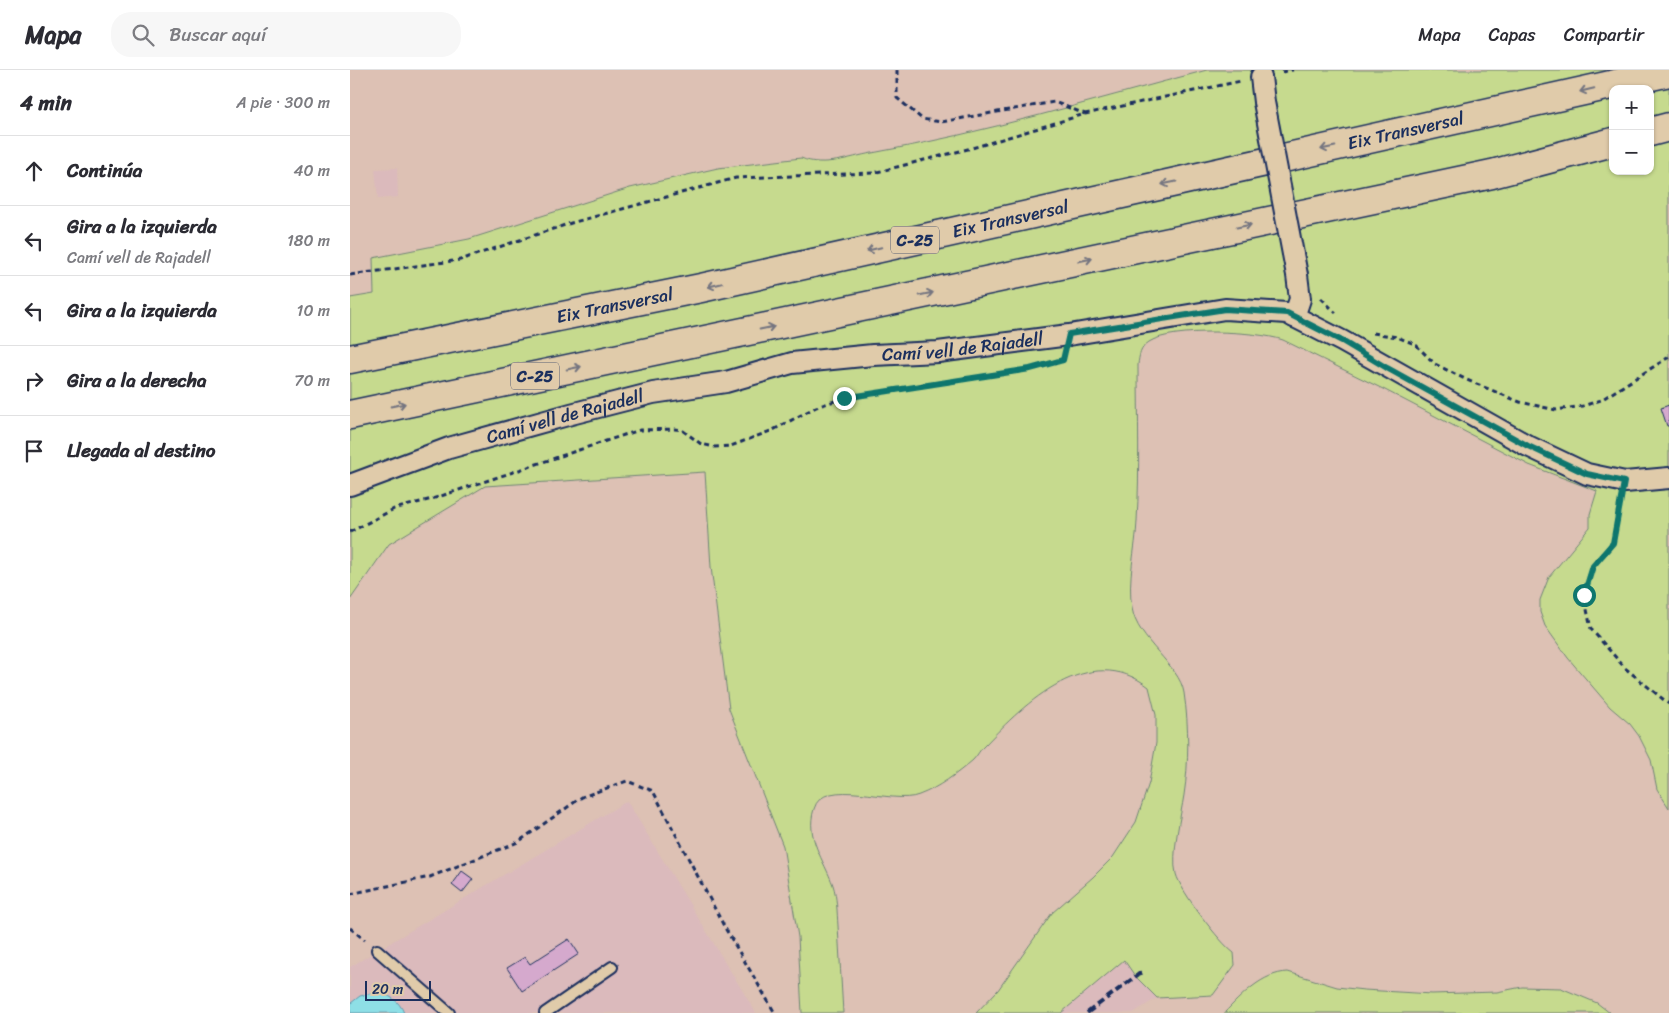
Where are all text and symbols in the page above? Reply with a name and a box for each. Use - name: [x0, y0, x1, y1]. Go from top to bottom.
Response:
- search box: [111, 12, 461, 57]
- text: Mapa: [25, 14, 81, 56]
- text: Buscar aquí: [169, 18, 266, 51]
- text: Mapa: [1418, 19, 1461, 51]
- text: Capas: [1489, 19, 1536, 51]
- text: Compartir: [1564, 19, 1644, 51]
- icon: search: [129, 21, 157, 49]
- text: 4 min: [20, 84, 72, 122]
- map controls: [1609, 85, 1654, 175]
- button: +: [1609, 85, 1654, 130]
- one-way arrow: [1580, 86, 1596, 95]
- text: A pie · 300 m: [236, 88, 330, 117]
- street label: Eix Transversal: [1344, 102, 1468, 159]
- button: −: [1609, 130, 1654, 175]
- one-way arrow: [1320, 144, 1336, 153]
- text: Continúa: [67, 154, 142, 187]
- text: 40 m: [293, 156, 330, 185]
- icon: ahead: [20, 157, 48, 185]
- one-way arrow: [1162, 179, 1178, 188]
- street label: Eix Transversal: [949, 190, 1073, 248]
- text: Gira a la izquierda: [67, 210, 217, 243]
- one-way arrow: [1235, 221, 1251, 231]
- text: 180 m: [287, 226, 330, 255]
- road number: C-25: [891, 226, 939, 254]
- icon: left: [20, 227, 48, 255]
- text: Camí vell de Rajadell: [67, 243, 211, 272]
- one-way arrow: [866, 245, 882, 254]
- one-way arrow: [1076, 255, 1092, 264]
- street label: Eix Transversal: [553, 278, 677, 333]
- one-way arrow: [708, 281, 724, 290]
- one-way arrow: [917, 289, 933, 298]
- text: Gira a la izquierda: [67, 294, 217, 327]
- text: 10 m: [297, 296, 330, 325]
- icon: left: [20, 297, 48, 325]
- street label: Camí vell de Rajadell: [881, 322, 1046, 371]
- one-way arrow: [758, 323, 774, 332]
- road number: C-25: [511, 362, 559, 390]
- one-way arrow: [565, 363, 581, 372]
- text: Gira a la derecha: [67, 364, 206, 397]
- text: 70 m: [294, 366, 330, 395]
- icon: right: [20, 367, 48, 395]
- street label: Camí vell de Rajadell: [483, 380, 648, 453]
- route end: [833, 387, 856, 410]
- one-way arrow: [389, 400, 405, 409]
- text: Llegada al destino: [67, 434, 216, 467]
- icon: arrive: [20, 437, 48, 465]
- route start: [1573, 584, 1596, 607]
- text: 20 m: [372, 977, 403, 1002]
- scale bar: [365, 978, 431, 1001]

